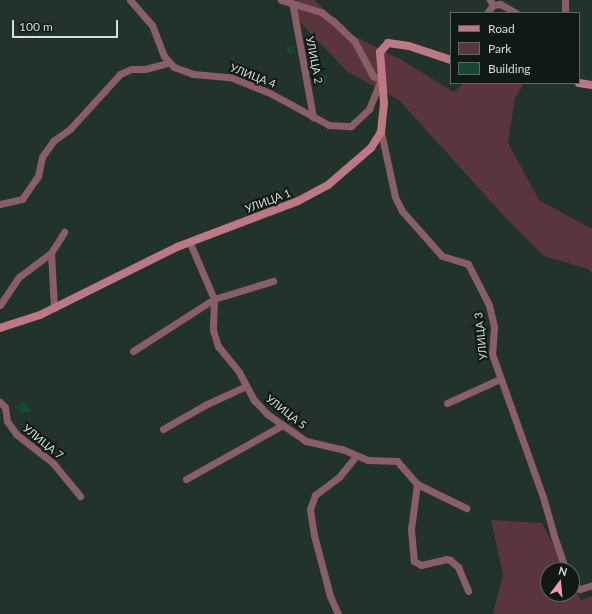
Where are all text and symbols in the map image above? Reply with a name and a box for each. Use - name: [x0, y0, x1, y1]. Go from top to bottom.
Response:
- scale bar: [14, 12, 120, 38]
- legend: [450, 12, 580, 84]
- text: 100 m: [19, 19, 53, 34]
- text: Road: [488, 21, 515, 36]
- street label: УЛИЦА 2: [303, 35, 325, 85]
- text: Park: [488, 41, 511, 56]
- street label: УЛИЦА 4: [228, 61, 278, 91]
- text: Building: [488, 61, 531, 76]
- street label: УЛИЦА 1: [243, 186, 293, 216]
- street label: УЛИЦА 3: [472, 312, 490, 360]
- street label: УЛИЦА 5: [263, 392, 309, 432]
- street label: УЛИЦА 7: [20, 422, 66, 462]
- north arrow: [540, 562, 580, 602]
- text: N: [557, 564, 569, 578]

